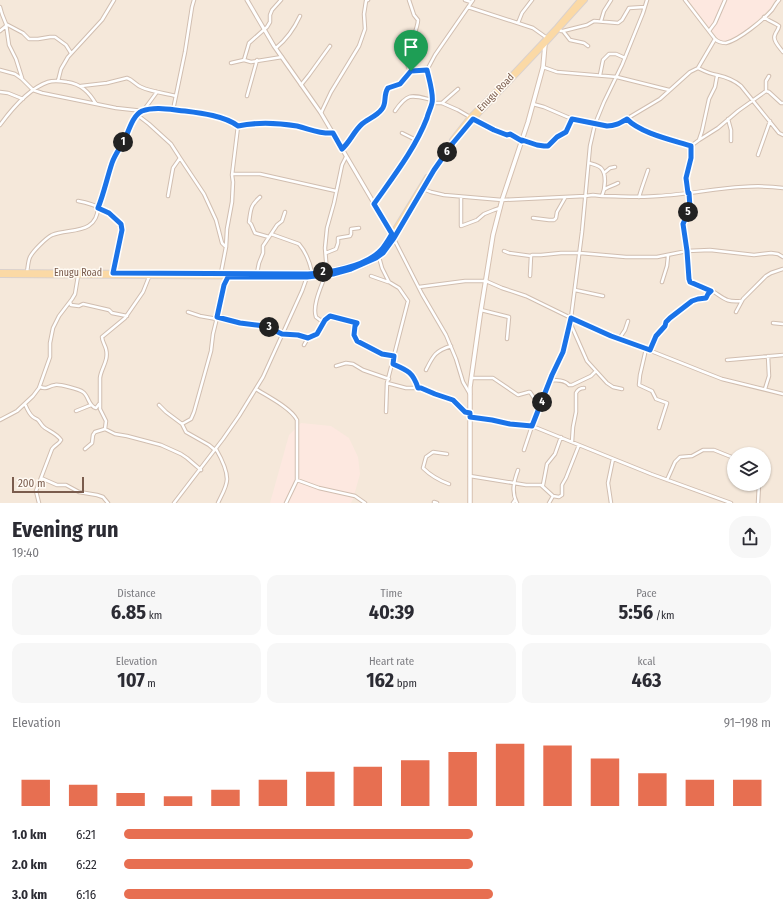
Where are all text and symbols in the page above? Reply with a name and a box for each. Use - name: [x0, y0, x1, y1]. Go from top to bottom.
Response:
- pin: [394, 30, 428, 71]
- icon: arrive: [400, 36, 422, 58]
- street label: Enugu Road: [475, 71, 517, 114]
- pin: 1: [113, 132, 133, 152]
- text: 1: [121, 135, 125, 148]
- pin: 6: [437, 142, 457, 162]
- text: 6: [444, 145, 450, 158]
- pin: 5: [678, 202, 698, 222]
- text: 5: [685, 205, 691, 218]
- pin: 2: [313, 262, 333, 282]
- text: 2: [320, 265, 326, 278]
- street label: Enugu Road: [54, 267, 102, 279]
- pin: 3: [259, 317, 279, 337]
- text: 3: [266, 320, 272, 333]
- pin: 4: [532, 392, 552, 412]
- text: 4: [539, 395, 545, 408]
- map controls: [727, 447, 771, 491]
- button: layers: [727, 447, 771, 491]
- scale bar: [12, 475, 84, 494]
- text: 200 m: [18, 477, 45, 490]
- text: Evening run: [12, 516, 119, 543]
- button: share: [729, 516, 771, 558]
- text: 19:40: [12, 545, 39, 560]
- text: Distance: [117, 587, 156, 600]
- text: Time: [381, 587, 402, 600]
- text: Pace: [636, 587, 657, 600]
- text: 6.85: [111, 600, 146, 624]
- text: 40:39: [369, 600, 414, 624]
- text: 5:56: [618, 600, 653, 624]
- text: km: [146, 609, 162, 622]
- text: /km: [653, 609, 675, 622]
- text: Elevation: [116, 655, 157, 668]
- text: Heart rate: [369, 655, 414, 668]
- text: kcal: [638, 655, 655, 668]
- text: 107: [117, 668, 145, 692]
- text: 162: [366, 668, 394, 692]
- text: 463: [631, 668, 662, 692]
- text: m: [145, 677, 156, 690]
- text: bpm: [394, 677, 417, 690]
- text: Elevation: [12, 715, 61, 730]
- text: 91–198 m: [724, 715, 771, 730]
- text: 1.0 km: [12, 827, 47, 842]
- text: 6:21: [76, 827, 96, 842]
- text: 2.0 km: [12, 857, 47, 872]
- text: 6:22: [76, 857, 97, 872]
- text: 3.0 km: [12, 887, 47, 902]
- text: 6:16: [76, 887, 96, 902]

